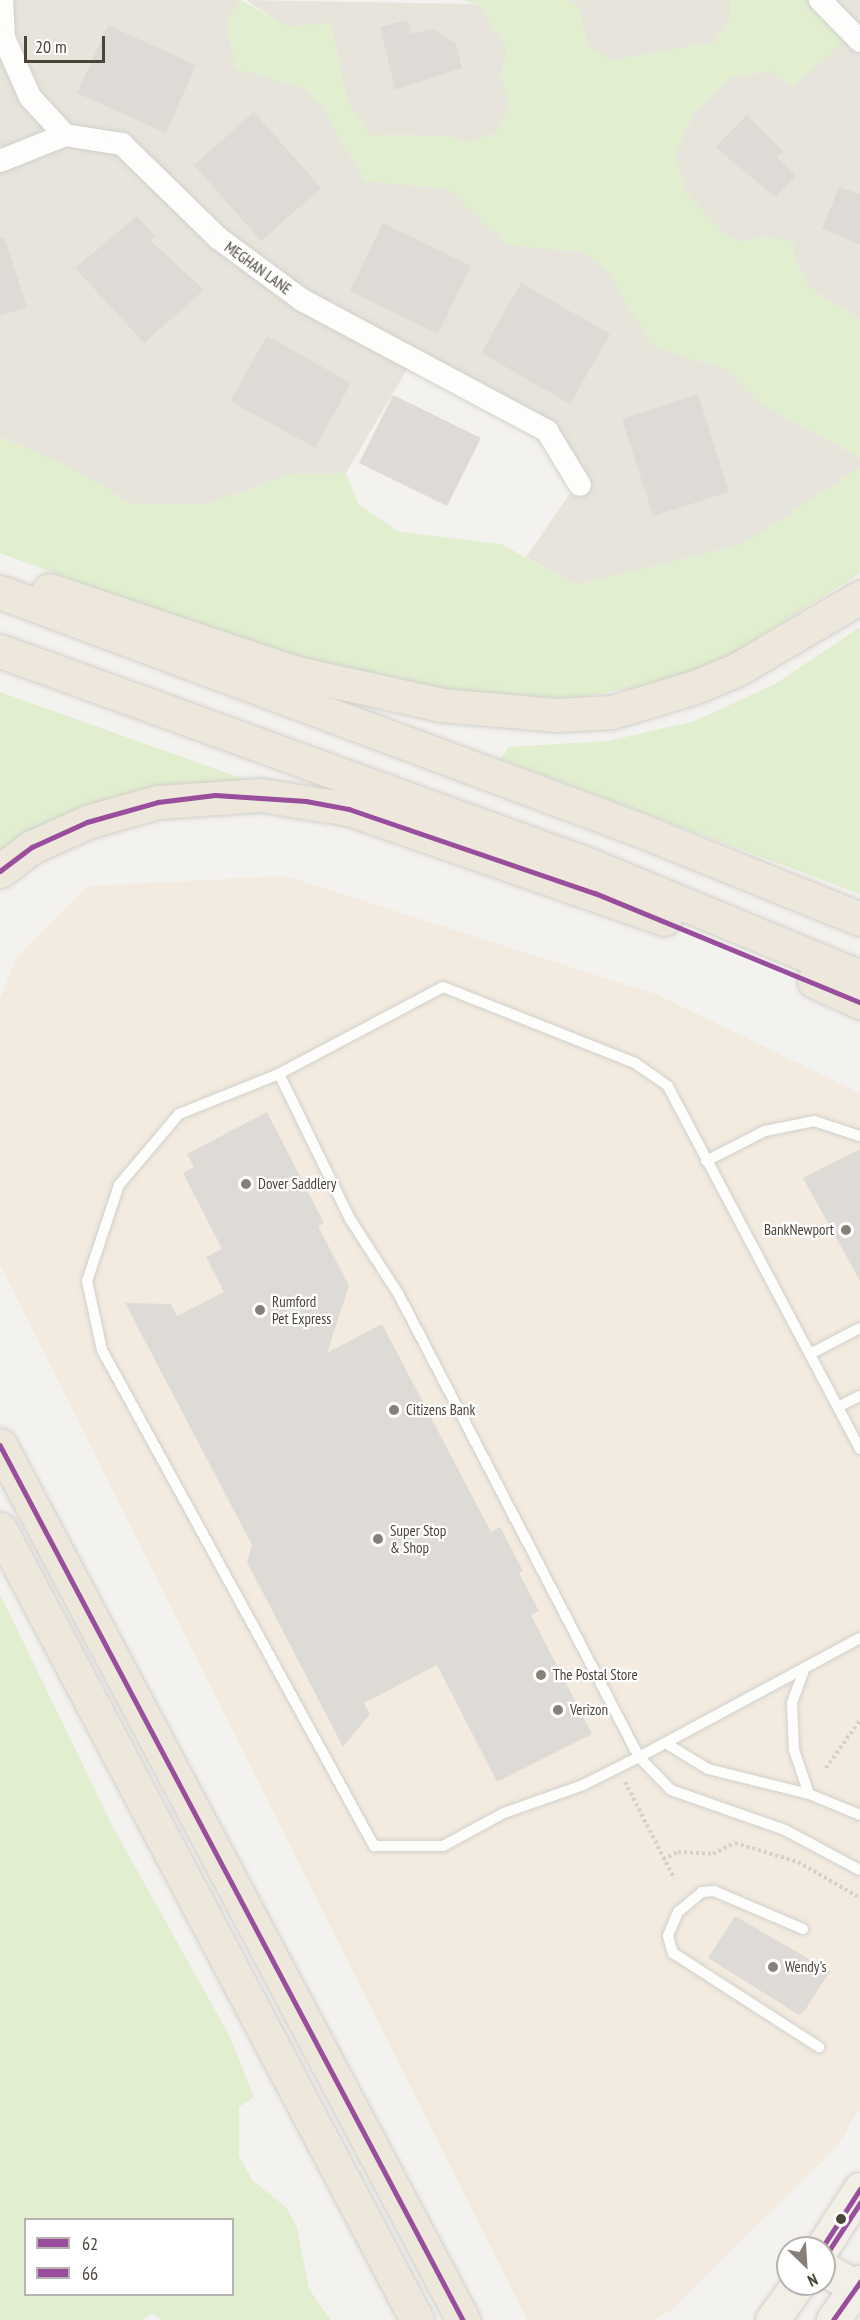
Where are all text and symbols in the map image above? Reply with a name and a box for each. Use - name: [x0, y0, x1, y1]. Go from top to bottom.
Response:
- scale bar: [27, 24, 108, 62]
- text: 20 m: [35, 35, 67, 58]
- street label: MEGHAN LANE: [221, 238, 295, 298]
- place label: Dover Saddlery: [258, 1175, 336, 1193]
- marker: Dover Saddlery: [239, 1177, 253, 1191]
- place label: BankNewport: [764, 1221, 834, 1239]
- marker: BankNewport: [839, 1223, 853, 1237]
- place label: Rumford Pet Express: [272, 1292, 331, 1327]
- marker: Rumford Pet Express: [253, 1303, 267, 1317]
- place label: Citizens Bank: [406, 1401, 475, 1419]
- marker: Citizens Bank: [387, 1403, 401, 1417]
- place label: Super Stop & Shop: [390, 1521, 446, 1556]
- marker: Super Stop & Shop: [371, 1532, 385, 1546]
- place label: The Postal Store: [553, 1666, 638, 1684]
- marker: The Postal Store: [534, 1668, 548, 1682]
- place label: Verizon: [570, 1701, 608, 1719]
- marker: Verizon: [551, 1703, 565, 1717]
- place label: Wendy's: [785, 1958, 826, 1976]
- marker: Wendy's: [766, 1960, 780, 1974]
- unlabelled marker: [835, 2213, 847, 2225]
- legend: [24, 2218, 234, 2296]
- text: 62: [82, 2232, 98, 2255]
- north arrow: [776, 2236, 836, 2296]
- text: 66: [82, 2262, 98, 2285]
- text: N: [805, 2270, 821, 2291]

